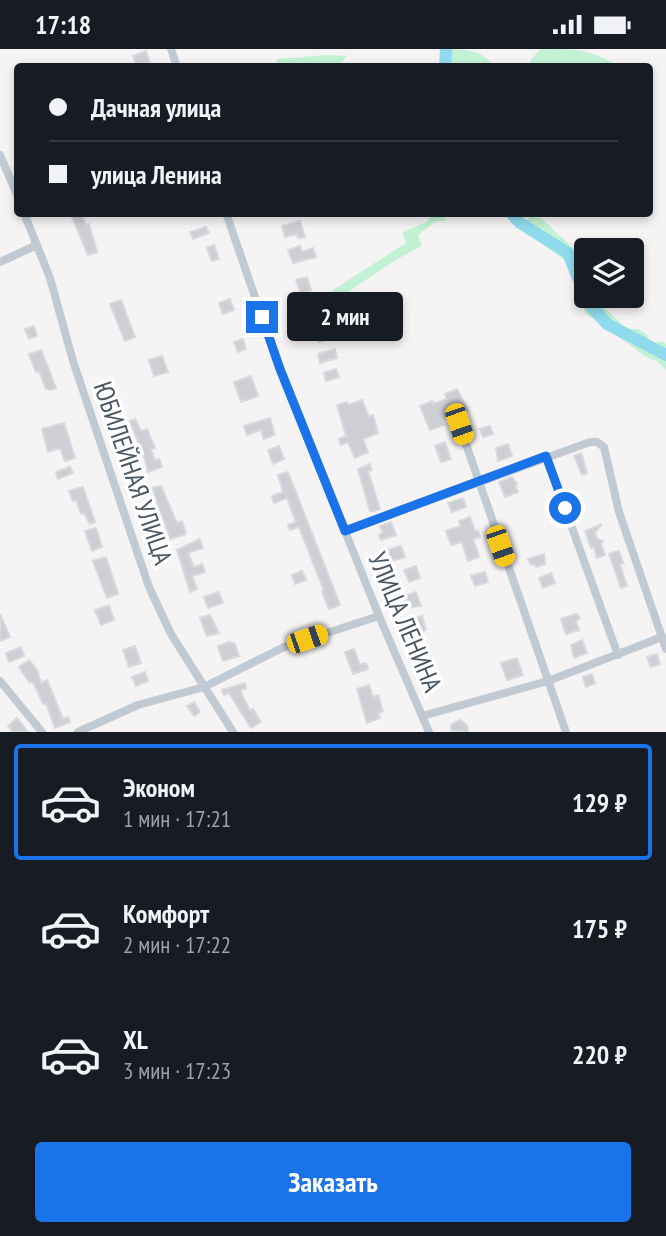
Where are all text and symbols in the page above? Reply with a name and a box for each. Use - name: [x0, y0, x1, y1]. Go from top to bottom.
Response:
- text: 17:18: [35, 8, 91, 41]
- text: Дачная улица: [91, 91, 221, 124]
- text: улица Ленина: [91, 158, 222, 191]
- map controls: [574, 238, 644, 308]
- button: layers: [574, 238, 644, 308]
- callout: 2 мин: [286, 293, 402, 341]
- route end: [246, 301, 278, 333]
- text: 2 мин: [320, 302, 370, 331]
- street label: ЮБИЛЕЙНАЯ УЛИЦА: [87, 377, 180, 569]
- car: [443, 401, 476, 447]
- route start: [549, 492, 581, 524]
- car: [484, 523, 517, 569]
- street label: УЛИЦА ЛЕНИНА: [361, 547, 450, 697]
- car: [284, 622, 331, 656]
- icon: car: [39, 771, 102, 834]
- text: Эконом: [123, 771, 195, 804]
- text: 129 ₽: [572, 786, 627, 819]
- text: 1 мин · 17:21: [123, 804, 231, 833]
- icon: car: [39, 897, 102, 960]
- text: Комфорт: [123, 897, 209, 930]
- text: 175 ₽: [572, 912, 627, 945]
- text: 2 мин · 17:22: [123, 930, 231, 959]
- icon: car: [39, 1023, 102, 1086]
- text: XL: [123, 1023, 148, 1056]
- text: 220 ₽: [572, 1038, 627, 1071]
- text: 3 мин · 17:23: [123, 1056, 231, 1085]
- button: Заказать: [35, 1142, 631, 1222]

